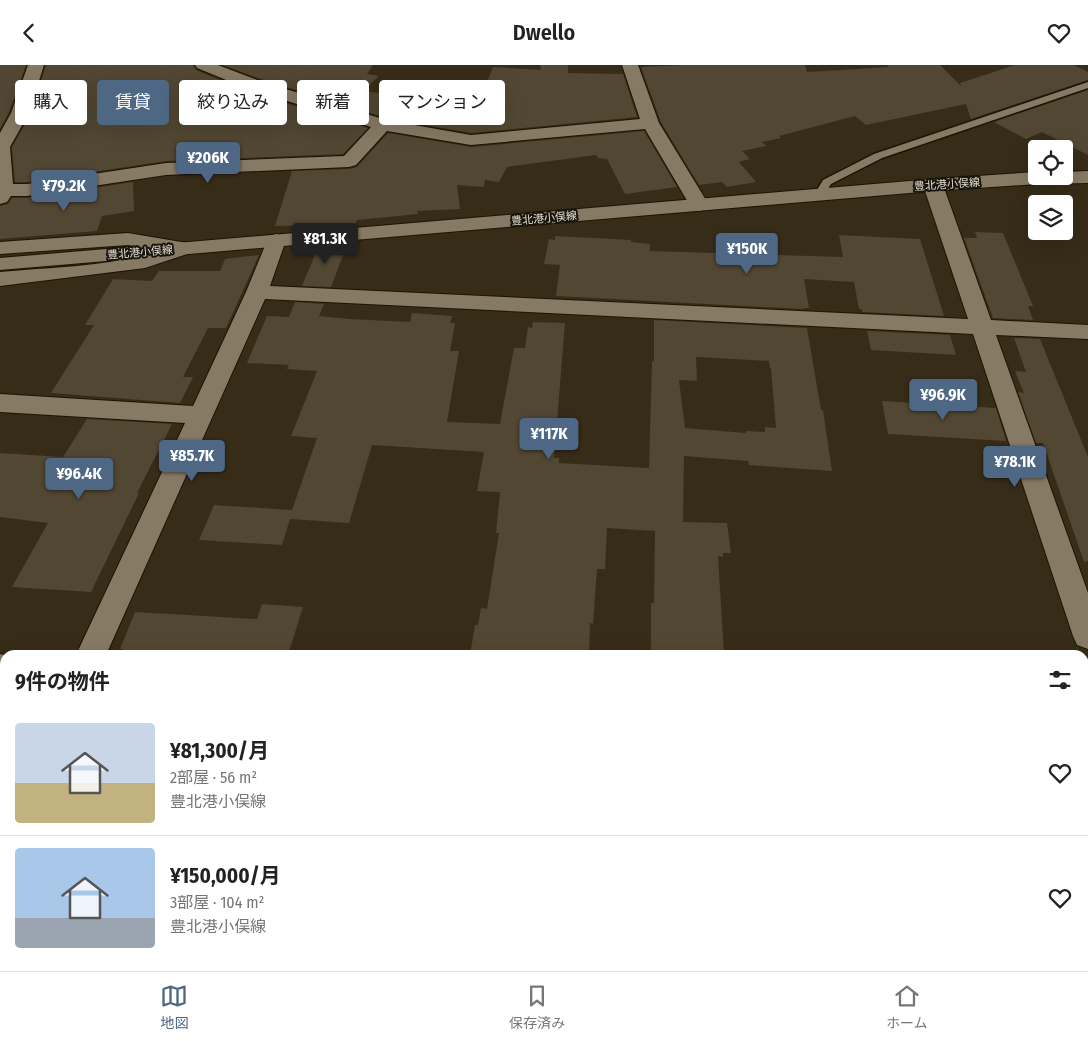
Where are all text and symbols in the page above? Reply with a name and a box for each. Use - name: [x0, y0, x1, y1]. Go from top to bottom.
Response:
- icon: back: [15, 19, 43, 47]
- text: Dwello: [513, 19, 575, 46]
- icon: heart: [1045, 19, 1073, 47]
- chip: 購入: [15, 80, 87, 125]
- chip: 賃貸: [97, 80, 169, 125]
- chip: 絞り込み: [179, 80, 287, 125]
- chip: 新着: [297, 80, 369, 125]
- chip: マンション: [379, 80, 505, 125]
- map controls: [1028, 140, 1073, 240]
- button: locate: [1028, 140, 1073, 185]
- pin: ¥206K: [173, 141, 243, 184]
- text: ¥206K: [187, 148, 229, 167]
- pin: ¥79.2K: [23, 169, 105, 212]
- text: ¥79.2K: [42, 176, 86, 195]
- street label: 豊北港小俣線: [914, 176, 980, 193]
- button: layers: [1028, 195, 1073, 240]
- street label: 豊北港小俣線: [511, 209, 577, 228]
- pin: ¥81.3K: [284, 223, 366, 265]
- text: ¥81.3K: [303, 229, 347, 248]
- pin: ¥150K: [712, 233, 782, 275]
- text: ¥150K: [727, 239, 767, 258]
- street label: 豊北港小俣線: [107, 243, 173, 262]
- pin: ¥96.9K: [902, 379, 984, 421]
- text: ¥96.9K: [920, 385, 966, 404]
- pin: ¥117K: [514, 417, 584, 460]
- text: ¥117K: [530, 424, 568, 443]
- pin: ¥85.7K: [151, 439, 233, 482]
- pin: ¥78.1K: [974, 445, 1056, 488]
- text: ¥85.7K: [170, 446, 214, 465]
- text: ¥78.1K: [994, 452, 1036, 471]
- pin: ¥96.4K: [38, 457, 120, 500]
- text: ¥96.4K: [56, 464, 102, 483]
- icon: filters: [1046, 666, 1074, 694]
- text: 9件の物件: [15, 669, 110, 695]
- text: ¥81,300/月: [170, 738, 269, 764]
- icon: home: [55, 743, 115, 803]
- icon: heart: [1046, 759, 1074, 787]
- text: 2部屋 · 56 m²: [170, 768, 257, 787]
- text: 豊北港小俣線: [170, 792, 266, 811]
- text: ¥150,000/月: [170, 863, 281, 889]
- icon: home: [55, 868, 115, 928]
- icon: heart: [1046, 884, 1074, 912]
- text: 3部屋 · 104 m²: [170, 893, 264, 912]
- text: 豊北港小俣線: [170, 917, 266, 936]
- tab: 地図: [160, 982, 188, 1032]
- tab: 保存済み: [509, 982, 565, 1032]
- tab: ホーム: [886, 982, 928, 1032]

